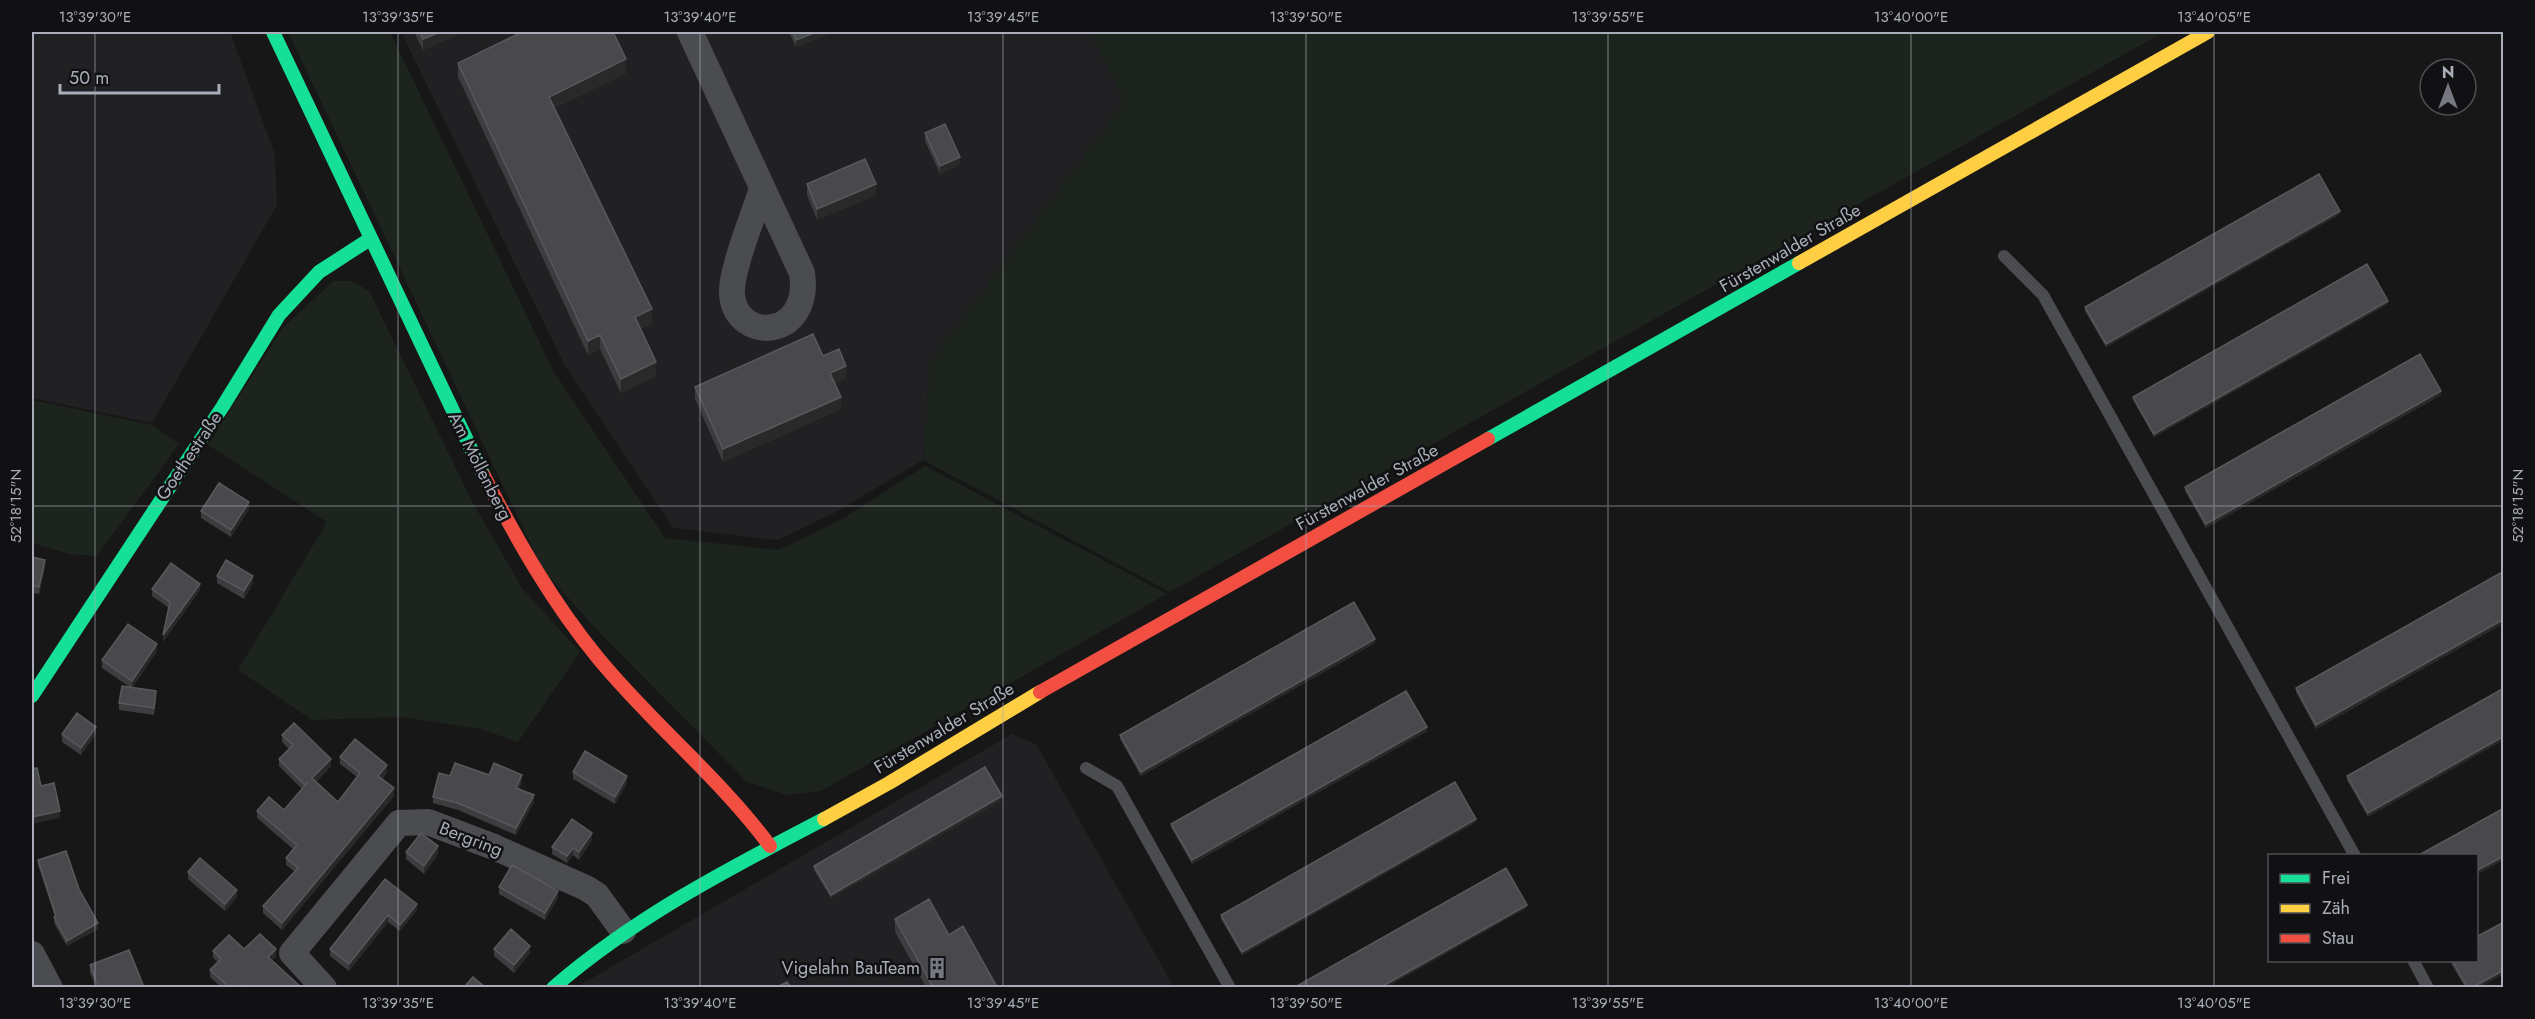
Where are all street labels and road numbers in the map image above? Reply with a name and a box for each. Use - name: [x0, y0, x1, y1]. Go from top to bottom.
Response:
- street label: Fürstenwalder Straße: [1714, 197, 1866, 299]
- street label: Goethestraße: [150, 406, 228, 506]
- street label: Am Möllenberg: [442, 407, 518, 525]
- street label: Fürstenwalder Straße: [1291, 437, 1443, 537]
- street label: Fürstenwalder Straße: [869, 676, 1019, 780]
- street label: Bergring: [436, 815, 506, 863]

